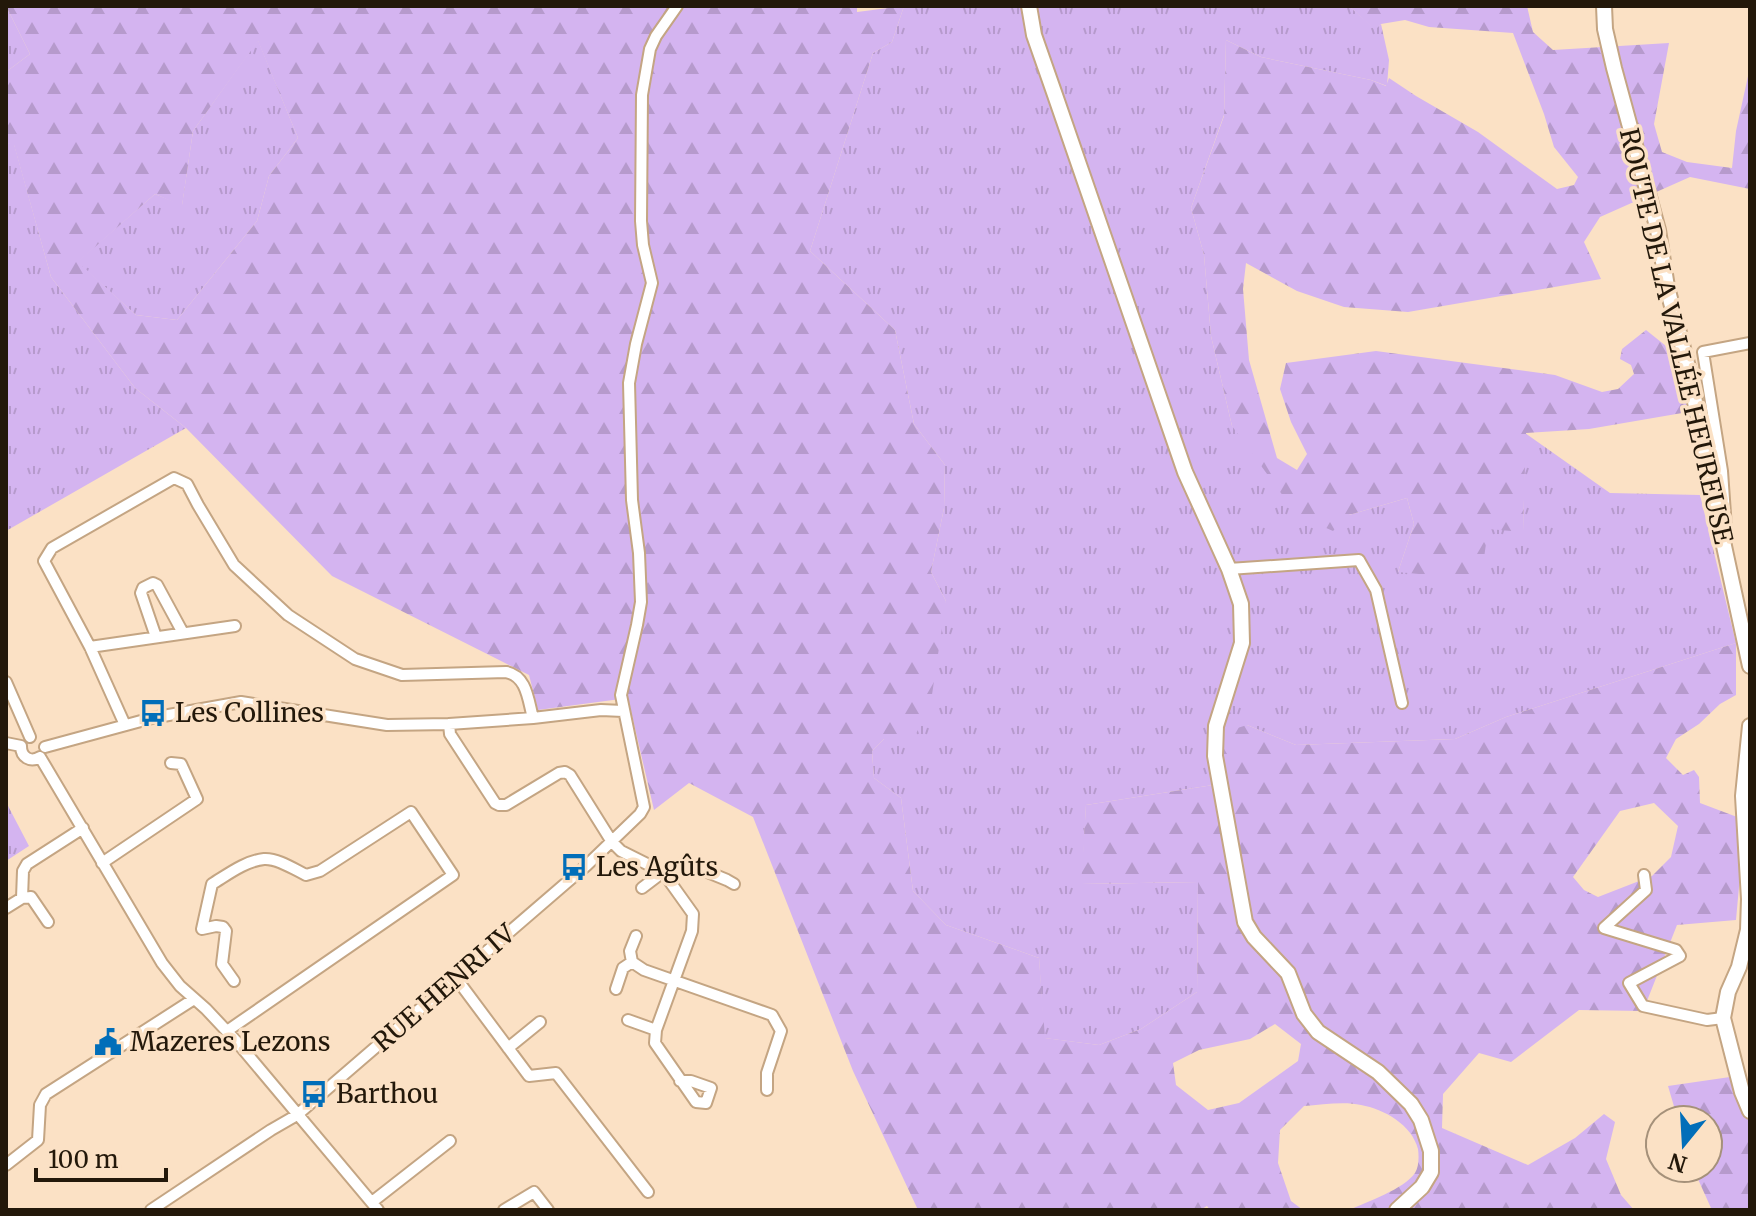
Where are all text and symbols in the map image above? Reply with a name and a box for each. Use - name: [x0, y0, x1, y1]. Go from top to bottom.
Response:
- street label: ROUTE DE LA VALLÉE HEUREUSE: [1613, 125, 1742, 547]
- place label: Les Collines: [175, 696, 324, 729]
- bus stop icon: Les Collines: [138, 698, 168, 728]
- place label: Les Agûts: [596, 850, 718, 883]
- bus stop icon: Les Agûts: [559, 852, 589, 882]
- street label: RUE HENRI IV: [366, 916, 522, 1059]
- place label: Mazeres Lezons: [130, 1025, 330, 1058]
- public building icon: Mazeres Lezons: [93, 1027, 123, 1057]
- place label: Barthou: [336, 1077, 438, 1110]
- bus stop icon: Barthou: [299, 1079, 329, 1109]
- north arrow: [1644, 1104, 1724, 1184]
- scale bar: [36, 1132, 166, 1182]
- text: 100 m: [48, 1144, 119, 1175]
- text: N: [1665, 1147, 1690, 1179]

